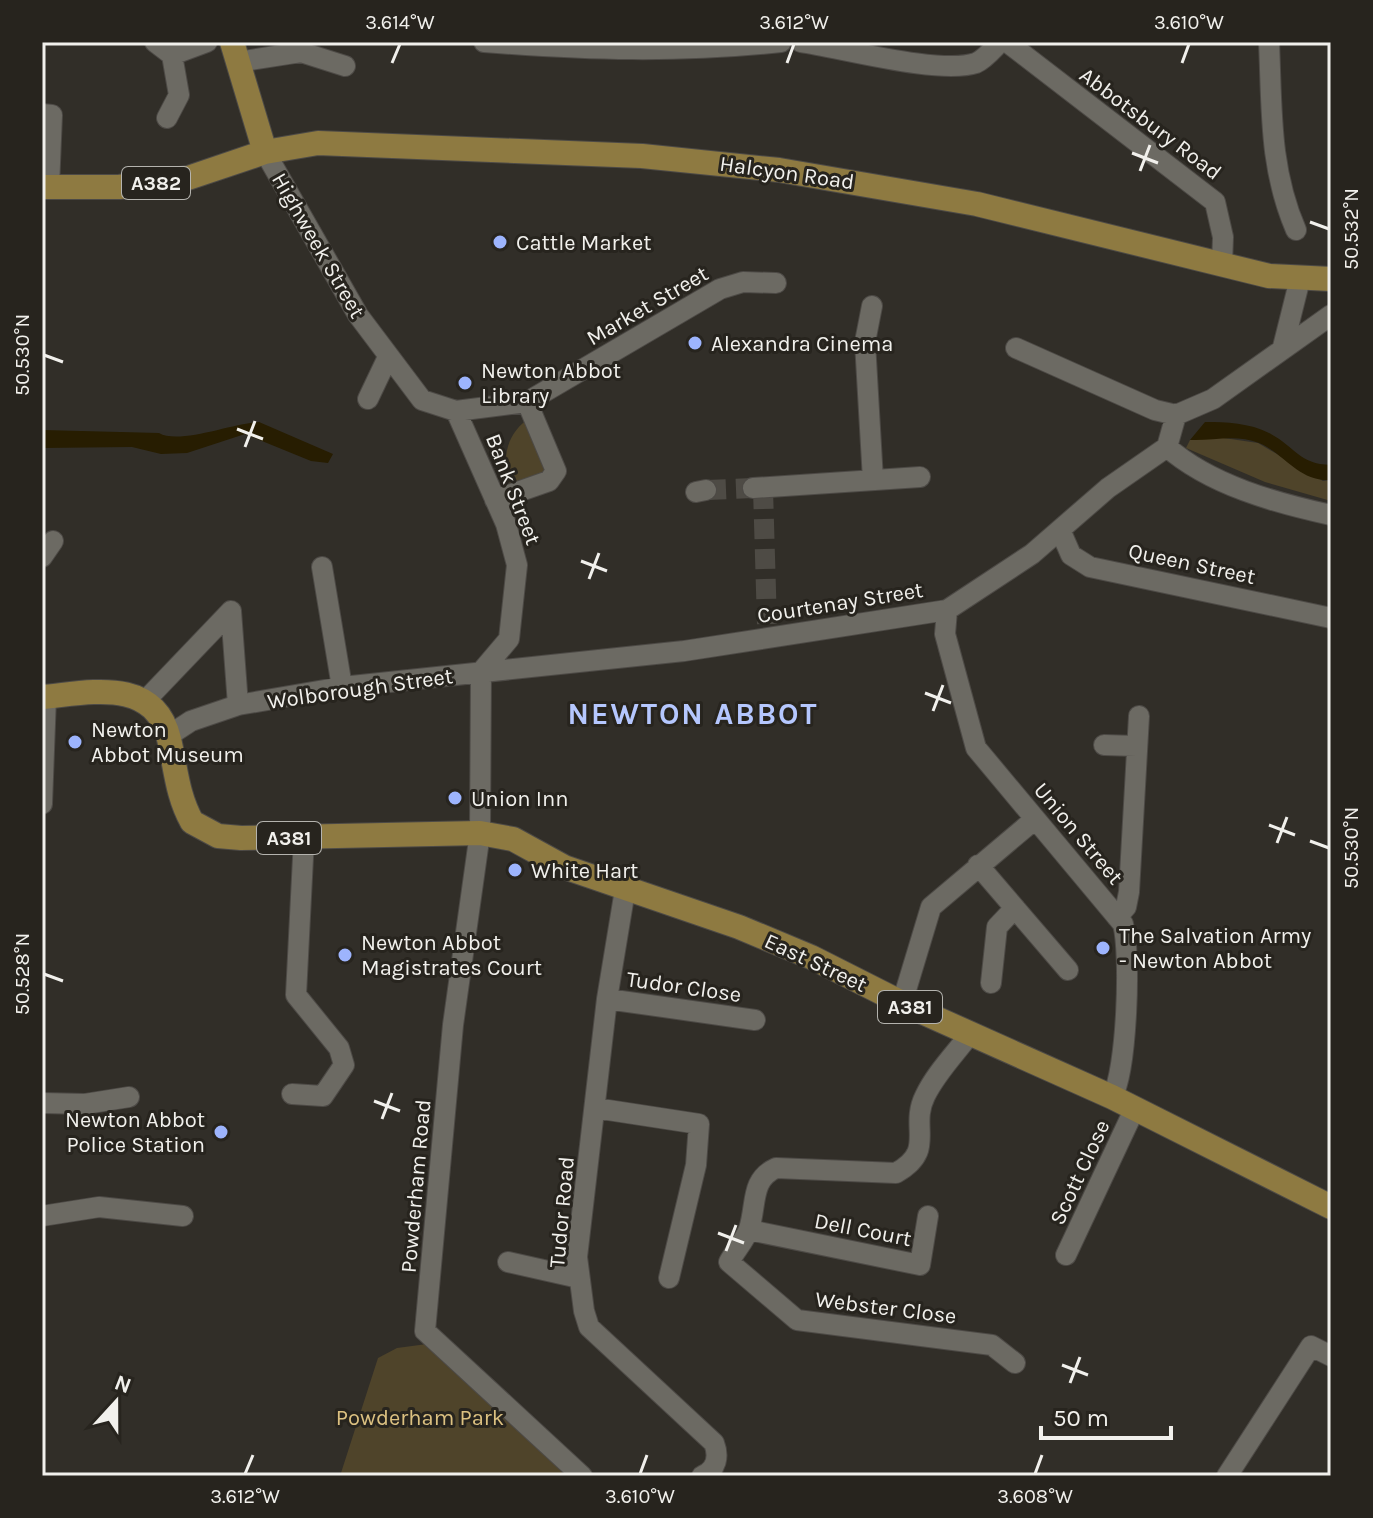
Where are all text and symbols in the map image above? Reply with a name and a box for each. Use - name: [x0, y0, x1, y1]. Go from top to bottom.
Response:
- text: 3.614°W: [365, 11, 435, 34]
- text: 3.612°W: [759, 11, 829, 34]
- text: 3.610°W: [1154, 11, 1224, 34]
- street label: Abbotsbury Road: [1074, 62, 1226, 186]
- street label: Halcyon Road: [718, 151, 856, 195]
- road number: A382: [122, 167, 190, 199]
- street label: Highweek Street: [266, 168, 370, 323]
- text: 50.532°N: [1340, 188, 1363, 270]
- place label: Cattle Market: [516, 230, 652, 256]
- marker: Cattle Market: [491, 233, 509, 251]
- street label: Market Street: [582, 261, 713, 351]
- text: 50.530°N: [11, 314, 34, 396]
- place label: Alexandra Cinema: [711, 331, 893, 357]
- marker: Alexandra Cinema: [686, 334, 704, 352]
- place label: Newton Abbot Library: [481, 358, 621, 409]
- marker: Newton Abbot Library: [456, 374, 474, 392]
- street label: Bank Street: [480, 430, 546, 549]
- street label: Queen Street: [1126, 538, 1258, 590]
- street label: Courtenay Street: [755, 577, 925, 629]
- street label: Wolborough Street: [266, 663, 454, 715]
- district label: NEWTON ABBOT: [567, 696, 819, 732]
- place label: Newton Abbot Museum: [91, 717, 244, 768]
- marker: Newton Abbot Museum: [66, 733, 84, 751]
- street label: Union Street: [1028, 777, 1128, 890]
- place label: Union Inn: [471, 786, 568, 812]
- marker: Union Inn: [446, 789, 464, 807]
- text: 50.530°N: [1340, 807, 1363, 889]
- road number: A381: [257, 822, 321, 854]
- place label: White Hart: [531, 858, 638, 884]
- marker: White Hart: [506, 861, 524, 879]
- place label: The Salvation Army - Newton Abbot: [1119, 923, 1311, 974]
- street label: East Street: [760, 928, 871, 998]
- place label: Newton Abbot Magistrates Court: [361, 930, 542, 981]
- text: 50.528°N: [11, 933, 34, 1015]
- marker: The Salvation Army - Newton Abbot: [1094, 939, 1112, 957]
- marker: Newton Abbot Magistrates Court: [336, 946, 354, 964]
- street label: Tudor Close: [625, 966, 743, 1008]
- road number: A381: [878, 991, 942, 1023]
- street label: Powderham Road: [395, 1098, 437, 1274]
- place label: Newton Abbot Police Station: [65, 1107, 205, 1158]
- street label: Scott Close: [1044, 1116, 1116, 1229]
- marker: Newton Abbot Police Station: [212, 1123, 230, 1141]
- street label: Tudor Road: [544, 1155, 580, 1269]
- street label: Dell Court: [812, 1208, 914, 1252]
- street label: Webster Close: [814, 1286, 958, 1330]
- north arrow: [76, 1362, 156, 1442]
- text: N: [111, 1369, 135, 1399]
- scale bar: [1041, 1390, 1171, 1440]
- text: 50 m: [1053, 1404, 1109, 1432]
- park label: Powderham Park: [336, 1405, 504, 1431]
- text: 3.612°W: [210, 1485, 280, 1508]
- text: 3.610°W: [605, 1485, 675, 1508]
- text: 3.608°W: [997, 1485, 1073, 1508]

